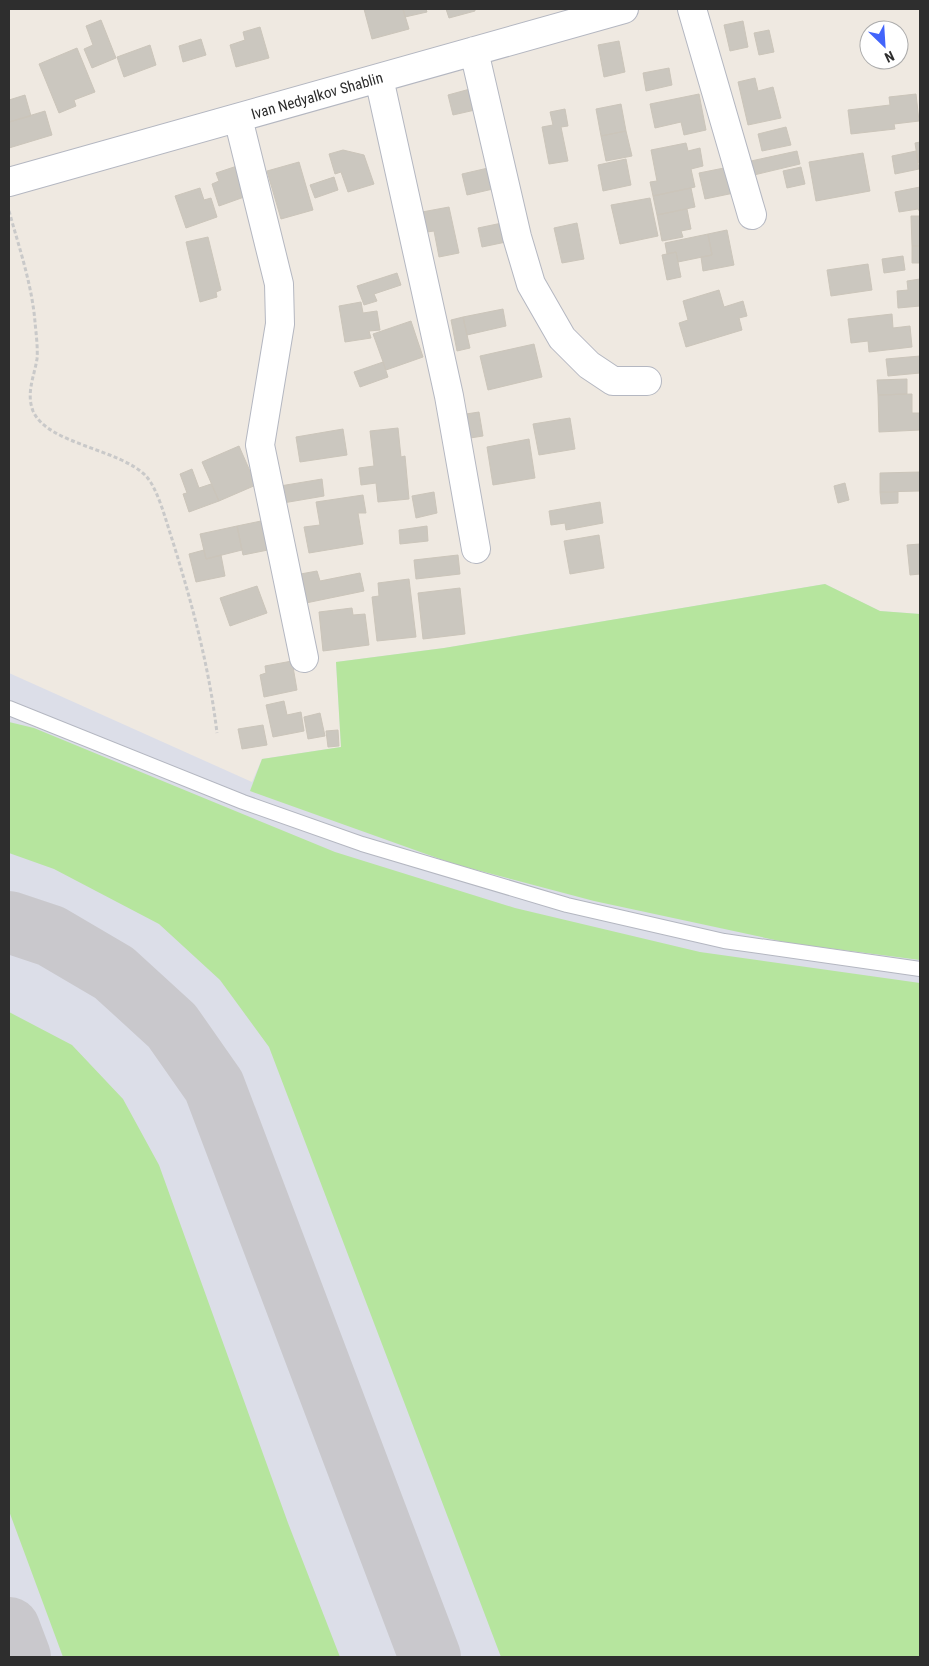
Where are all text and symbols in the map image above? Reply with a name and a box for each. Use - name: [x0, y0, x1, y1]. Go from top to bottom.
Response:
- north arrow: [859, 20, 909, 70]
- text: N: [882, 48, 897, 66]
- street label: Ivan Nedyalkov Shablin: [249, 69, 385, 123]

